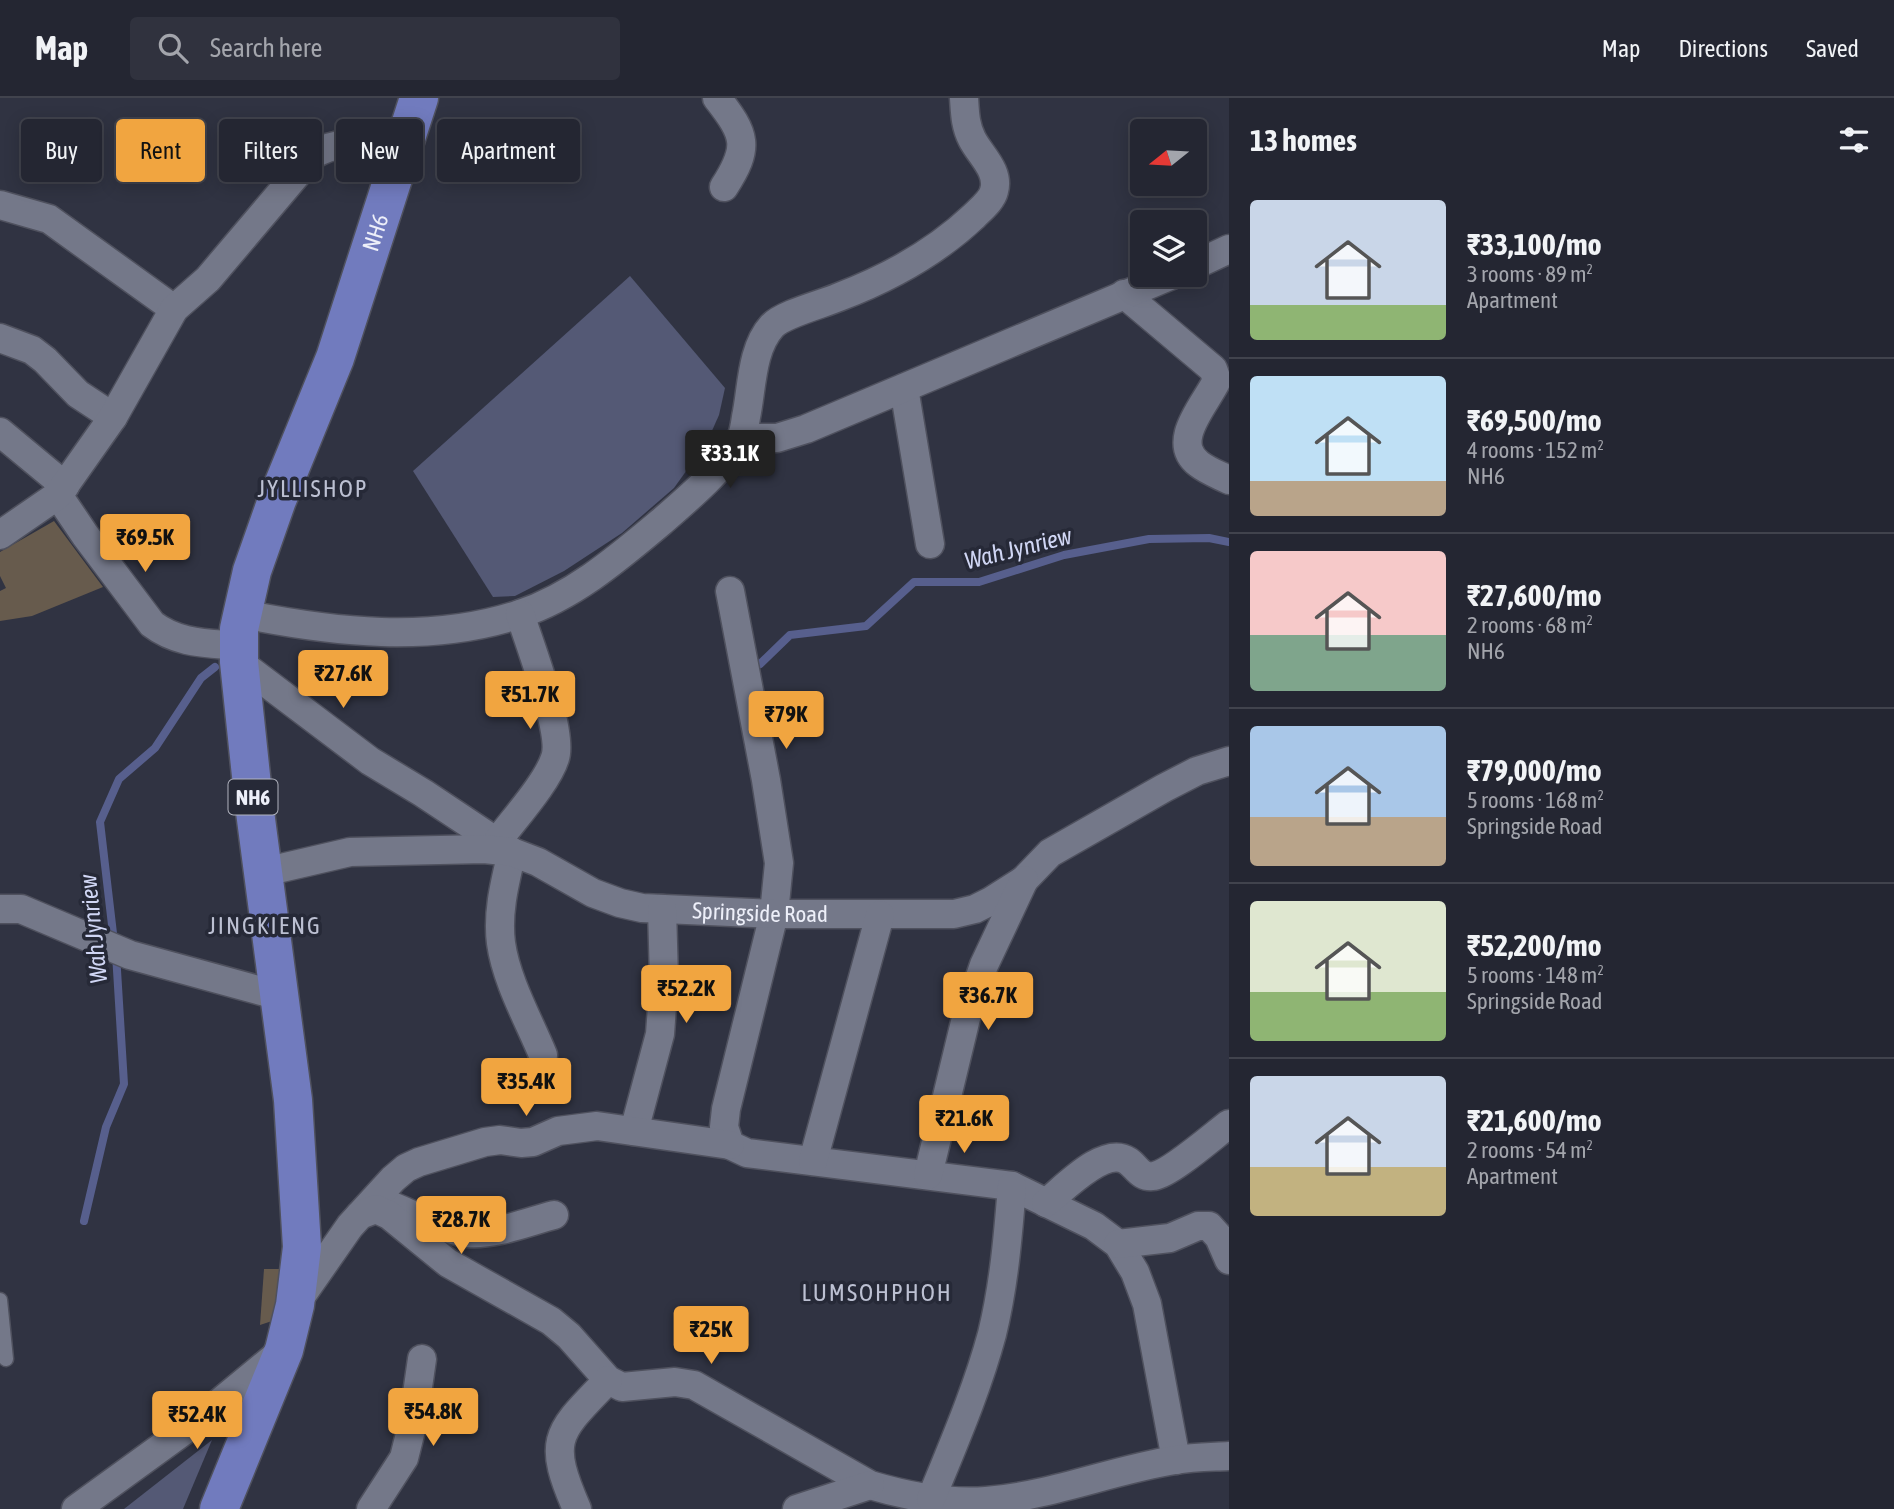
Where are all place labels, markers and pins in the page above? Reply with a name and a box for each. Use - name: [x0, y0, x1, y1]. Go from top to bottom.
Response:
- pin: ₹33.1K: [673, 430, 787, 490]
- pin: ₹69.5K: [88, 514, 202, 574]
- pin: ₹27.6K: [286, 650, 400, 710]
- pin: ₹51.7K: [473, 672, 587, 731]
- pin: ₹79K: [745, 692, 827, 751]
- pin: ₹52.2K: [629, 965, 743, 1025]
- pin: ₹36.7K: [931, 972, 1045, 1032]
- pin: ₹35.4K: [469, 1058, 583, 1118]
- pin: ₹21.6K: [907, 1096, 1021, 1155]
- pin: ₹28.7K: [404, 1196, 518, 1256]
- pin: ₹25K: [670, 1306, 752, 1366]
- pin: ₹54.8K: [376, 1388, 490, 1448]
- pin: ₹52.4K: [140, 1392, 254, 1451]

